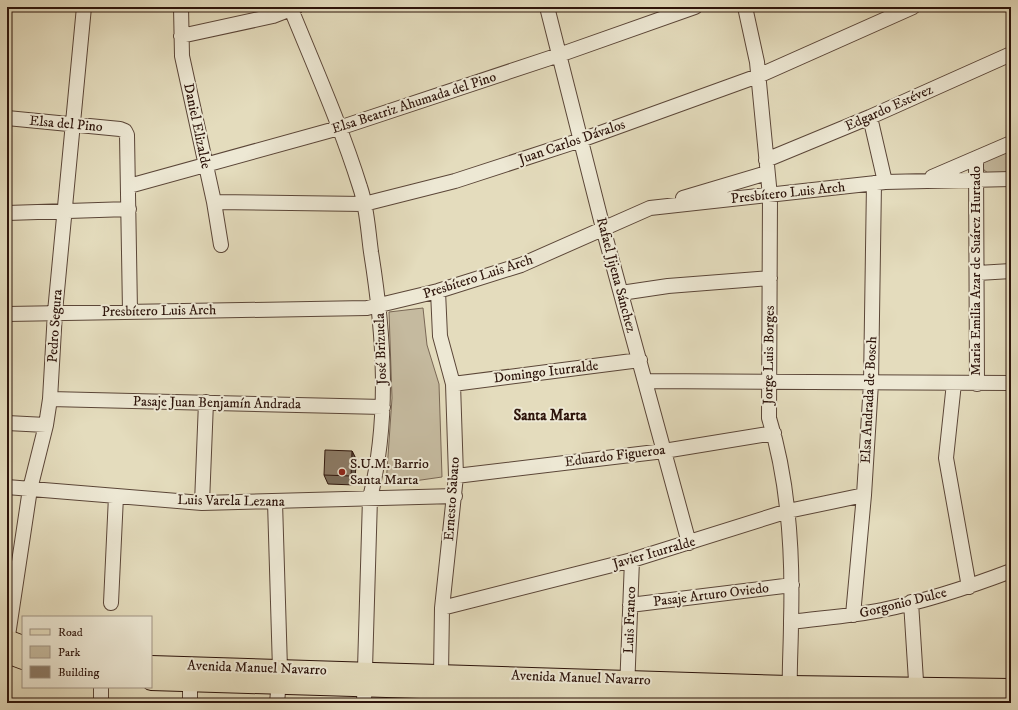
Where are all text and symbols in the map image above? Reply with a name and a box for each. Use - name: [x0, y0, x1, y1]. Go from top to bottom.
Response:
- street label: Elsa Beatriz Ahumada del Pino: [329, 68, 499, 138]
- street label: Edgardo Estévez: [842, 81, 936, 135]
- street label: Daniel Elizalde: [179, 82, 215, 171]
- street label: Elsa del Pino: [29, 112, 104, 136]
- street label: Juan Carlos Dávalos: [514, 115, 628, 169]
- street label: Maria Emilia Azar de Suárez Hurtado: [967, 166, 985, 376]
- street label: Presbítero Luis Arch: [730, 178, 847, 208]
- street label: Rafael Jijena Sánchez: [592, 215, 640, 335]
- street label: Presbítero Luis Arch: [421, 251, 536, 303]
- street label: Pedro Segura: [43, 289, 67, 363]
- street label: Presbítero Luis Arch: [101, 301, 217, 321]
- street label: Jorge Luis Borges: [759, 305, 779, 407]
- street label: José Brizuela: [371, 313, 391, 387]
- street label: Elsa Andrada de Bosch: [857, 335, 881, 464]
- street label: Domingo Iturralde: [493, 357, 600, 387]
- street label: Pasaje Juan Benjamín Andrada: [133, 393, 301, 413]
- district label: Santa Marta: [513, 406, 587, 425]
- street label: Eduardo Figueroa: [564, 441, 666, 471]
- place label: S.U.M. Barrio Santa Marta: [350, 455, 429, 489]
- street label: Ernesto Sabato: [440, 456, 464, 542]
- marker: S.U.M. Barrio Santa Marta: [337, 467, 347, 477]
- street label: Luis Varela Lezana: [177, 491, 285, 511]
- street label: Javier Iturralde: [609, 533, 698, 574]
- street label: Pasaje Arturo Oviedo: [652, 579, 770, 611]
- street label: Gorgonio Dulce: [858, 583, 949, 623]
- street label: Luis Franco: [620, 586, 640, 654]
- legend: [22, 616, 152, 688]
- text: Road: [58, 625, 83, 640]
- text: Park: [58, 645, 80, 660]
- street label: Avenida Manuel Navarro: [187, 657, 327, 679]
- text: Building: [58, 665, 99, 680]
- street label: Avenida Manuel Navarro: [511, 667, 651, 689]

